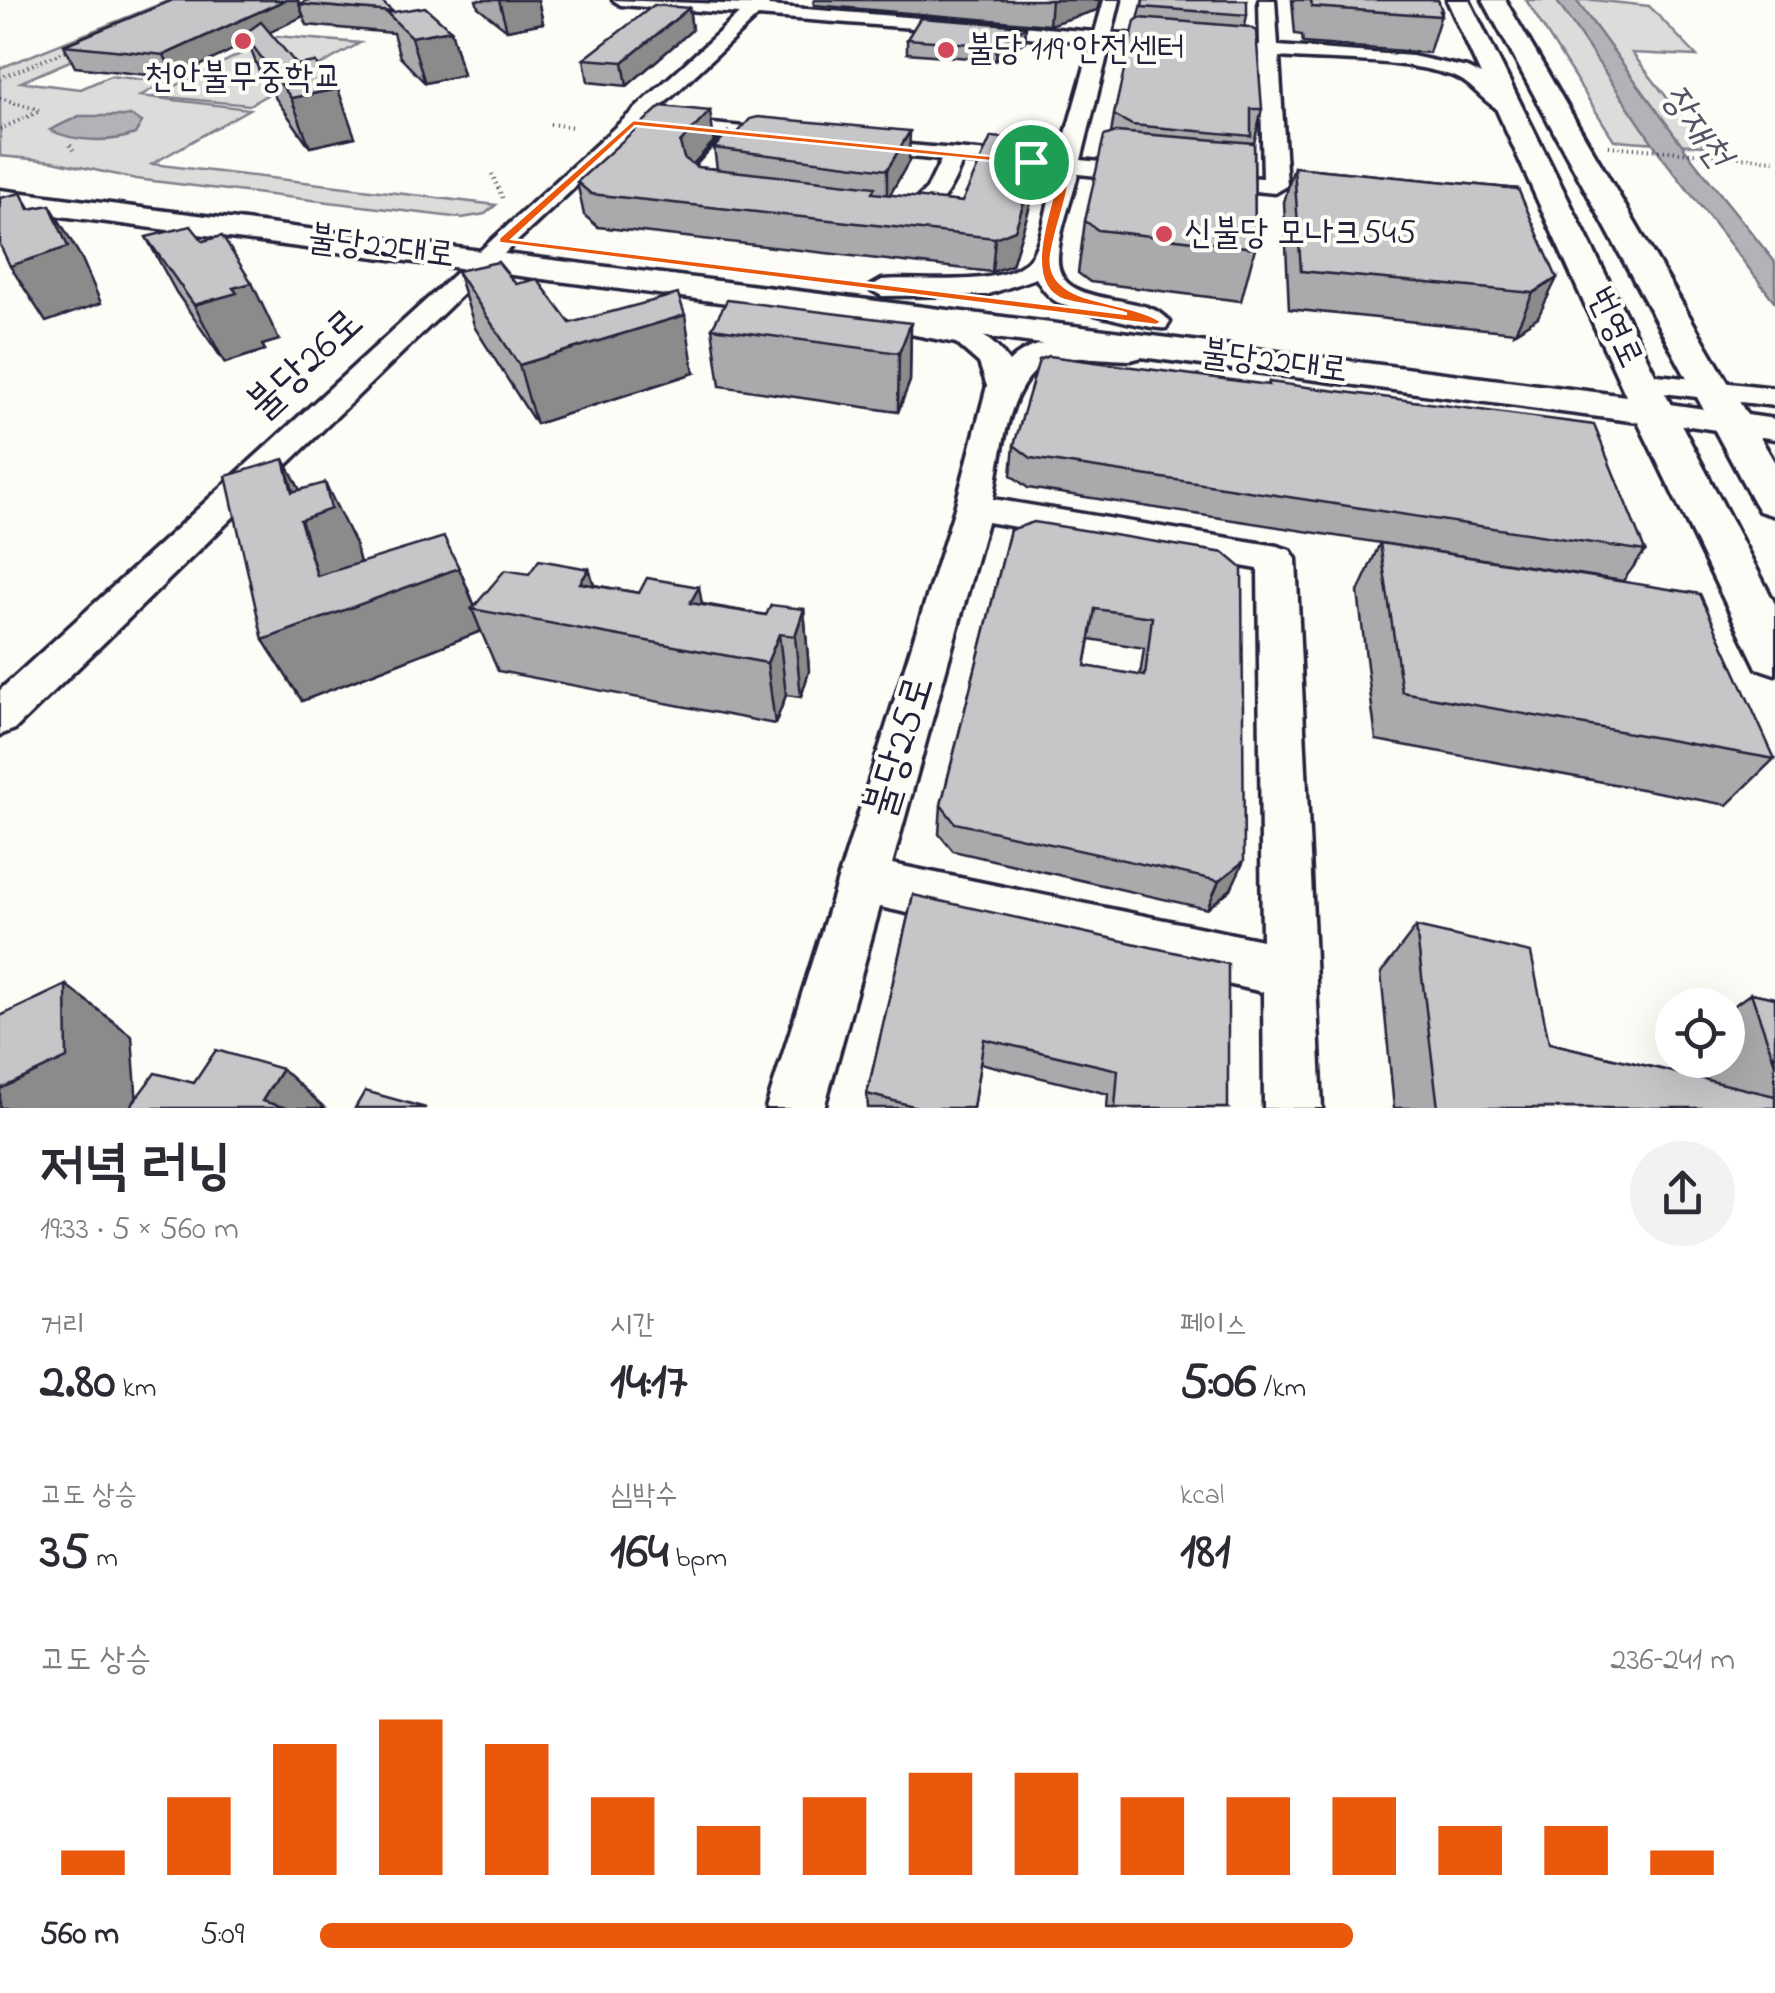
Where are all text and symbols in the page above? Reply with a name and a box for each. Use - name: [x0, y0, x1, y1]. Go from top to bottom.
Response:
- place label: 불당 119 안전센터: [966, 25, 1185, 76]
- marker: 천안불무중학교: [232, 30, 254, 52]
- marker: 불당 119 안전센터: [935, 39, 957, 61]
- place label: 천안불무중학교: [144, 53, 342, 104]
- water label: 장재천: [1645, 73, 1747, 183]
- pin: [989, 120, 1074, 205]
- icon: arrive: [1004, 135, 1059, 190]
- place label: 신불당 모나크545: [1184, 209, 1416, 260]
- street label: 불당22대로: [305, 214, 457, 282]
- marker: 신불당 모나크545: [1153, 223, 1175, 245]
- street label: 번영로: [1573, 279, 1655, 377]
- street label: 불당26로: [234, 295, 378, 435]
- street label: 불당22대로: [1198, 329, 1350, 397]
- street label: 불당25로: [850, 668, 952, 826]
- map controls: [1655, 988, 1745, 1078]
- button: locate: [1655, 988, 1745, 1078]
- text: 저녁 러닝: [40, 1129, 231, 1209]
- button: share: [1630, 1141, 1735, 1246]
- text: 19:33 · 5 × 560 m: [40, 1207, 239, 1254]
- text: 거리: [40, 1306, 85, 1347]
- text: 시간: [610, 1306, 655, 1347]
- text: 페이스: [1180, 1306, 1248, 1347]
- text: 2.80: [40, 1347, 115, 1420]
- text: 14:17: [610, 1347, 687, 1420]
- text: 5:06: [1180, 1347, 1256, 1420]
- text: km: [115, 1369, 156, 1410]
- text: /km: [1256, 1369, 1306, 1410]
- text: 고도 상승: [40, 1476, 137, 1517]
- text: 심박수: [610, 1476, 678, 1517]
- text: kcal: [1180, 1476, 1225, 1517]
- text: 35: [40, 1517, 89, 1590]
- text: 164: [610, 1517, 669, 1590]
- text: 181: [1180, 1517, 1231, 1590]
- text: m: [89, 1539, 118, 1580]
- text: bpm: [669, 1539, 727, 1580]
- text: 고도 상승: [40, 1638, 151, 1685]
- text: 236–241 m: [1610, 1638, 1735, 1685]
- text: 560 m: [40, 1912, 119, 1959]
- text: 5:09: [200, 1912, 244, 1959]

